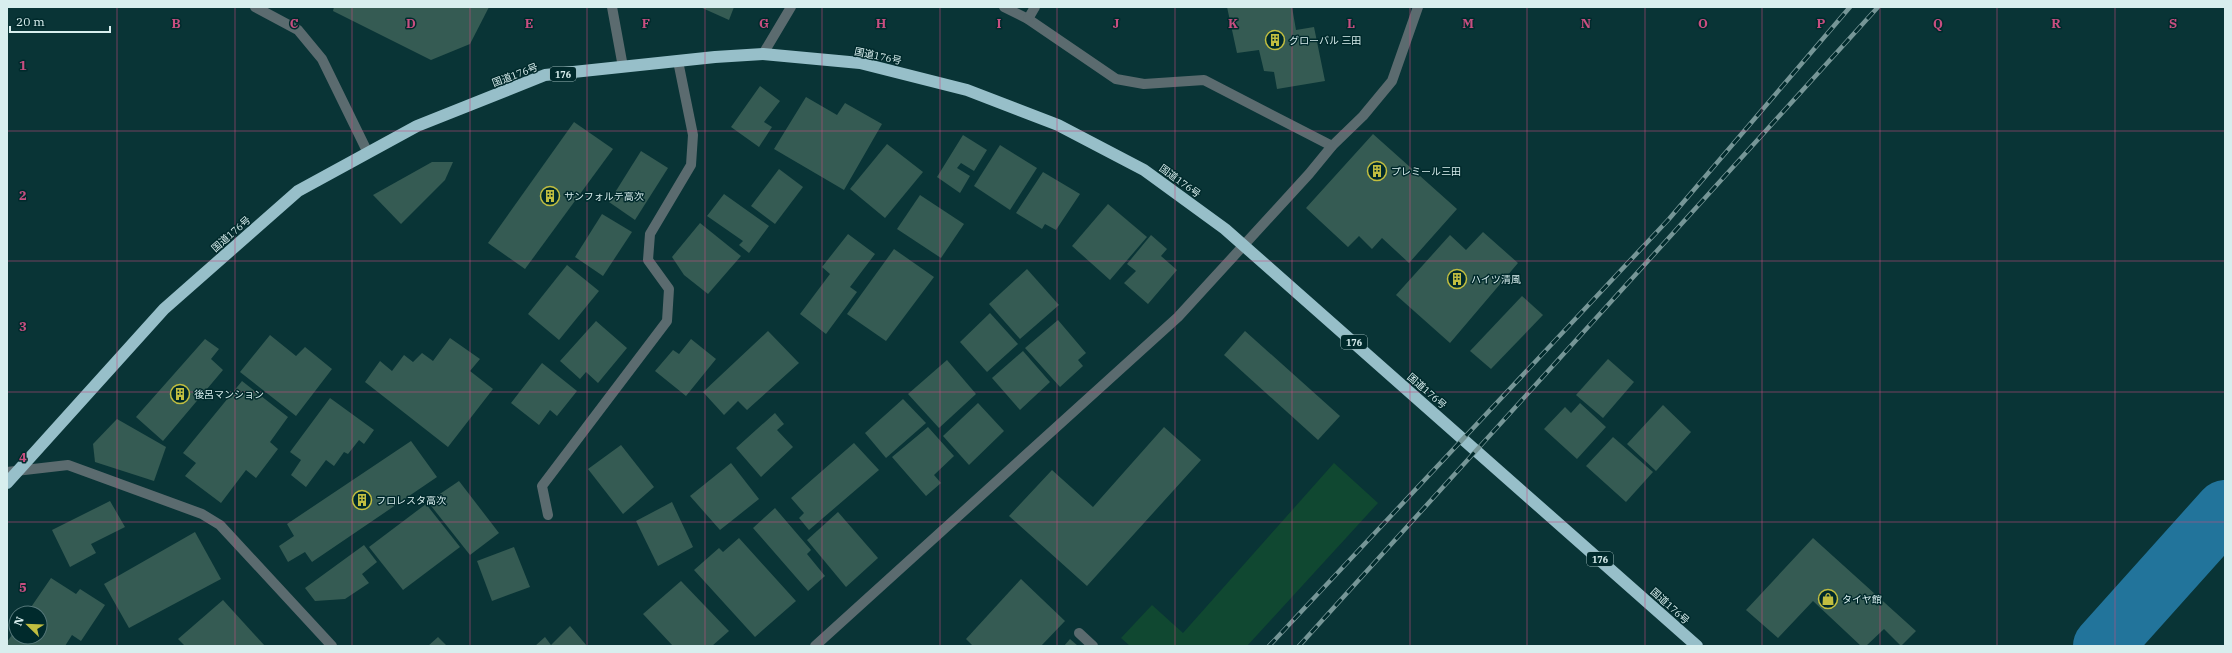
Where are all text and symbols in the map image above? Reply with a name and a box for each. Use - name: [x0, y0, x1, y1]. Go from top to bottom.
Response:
- scale bar: [10, 8, 110, 34]
- text: 20 m: [16, 14, 45, 29]
- text: B: [171, 15, 181, 32]
- text: C: [290, 15, 299, 32]
- text: D: [406, 15, 416, 32]
- text: E: [525, 15, 533, 32]
- text: F: [642, 15, 650, 32]
- text: G: [759, 15, 769, 32]
- text: H: [876, 15, 887, 32]
- text: I: [997, 15, 1002, 32]
- text: J: [1113, 15, 1120, 32]
- text: K: [1228, 15, 1238, 32]
- text: L: [1347, 15, 1355, 32]
- text: M: [1462, 15, 1474, 32]
- text: N: [1581, 15, 1591, 32]
- text: O: [1698, 15, 1708, 32]
- text: P: [1817, 15, 1826, 32]
- text: Q: [1933, 15, 1943, 32]
- text: R: [2051, 15, 2061, 32]
- text: S: [2169, 15, 2177, 32]
- building icon: グローバル 三田: [1264, 29, 1286, 51]
- place label: グローバル 三田: [1289, 34, 1361, 47]
- street label: 国道176号: [853, 45, 903, 67]
- text: 1: [19, 57, 27, 74]
- street label: 国道176号: [490, 60, 540, 90]
- road number: 176: [550, 67, 576, 81]
- building icon: プレミール三田: [1366, 160, 1388, 182]
- street label: 国道176号: [1157, 162, 1203, 200]
- place label: プレミール三田: [1391, 165, 1461, 178]
- building icon: サンフォルテ高次: [539, 185, 561, 207]
- text: 2: [19, 187, 27, 204]
- place label: サンフォルテ高次: [564, 190, 644, 203]
- street label: 国道176号: [209, 213, 253, 255]
- building icon: ハイツ清風: [1446, 268, 1468, 290]
- place label: ハイツ清風: [1471, 273, 1521, 286]
- text: 3: [19, 318, 27, 335]
- road number: 176: [1341, 335, 1367, 349]
- street label: 国道176号: [1405, 370, 1449, 412]
- building icon: 後呂マンション: [169, 383, 191, 405]
- place label: 後呂マンション: [194, 388, 264, 401]
- text: 4: [19, 449, 27, 466]
- building icon: フロレスタ高次: [351, 489, 373, 511]
- place label: フロレスタ高次: [376, 494, 446, 507]
- road number: 176: [1587, 552, 1613, 566]
- text: 5: [19, 579, 27, 596]
- street label: 国道176号: [1648, 585, 1692, 627]
- shop icon: タイヤ館: [1817, 588, 1839, 610]
- place label: タイヤ館: [1842, 593, 1882, 606]
- north arrow: [8, 605, 48, 645]
- text: N: [11, 614, 27, 628]

